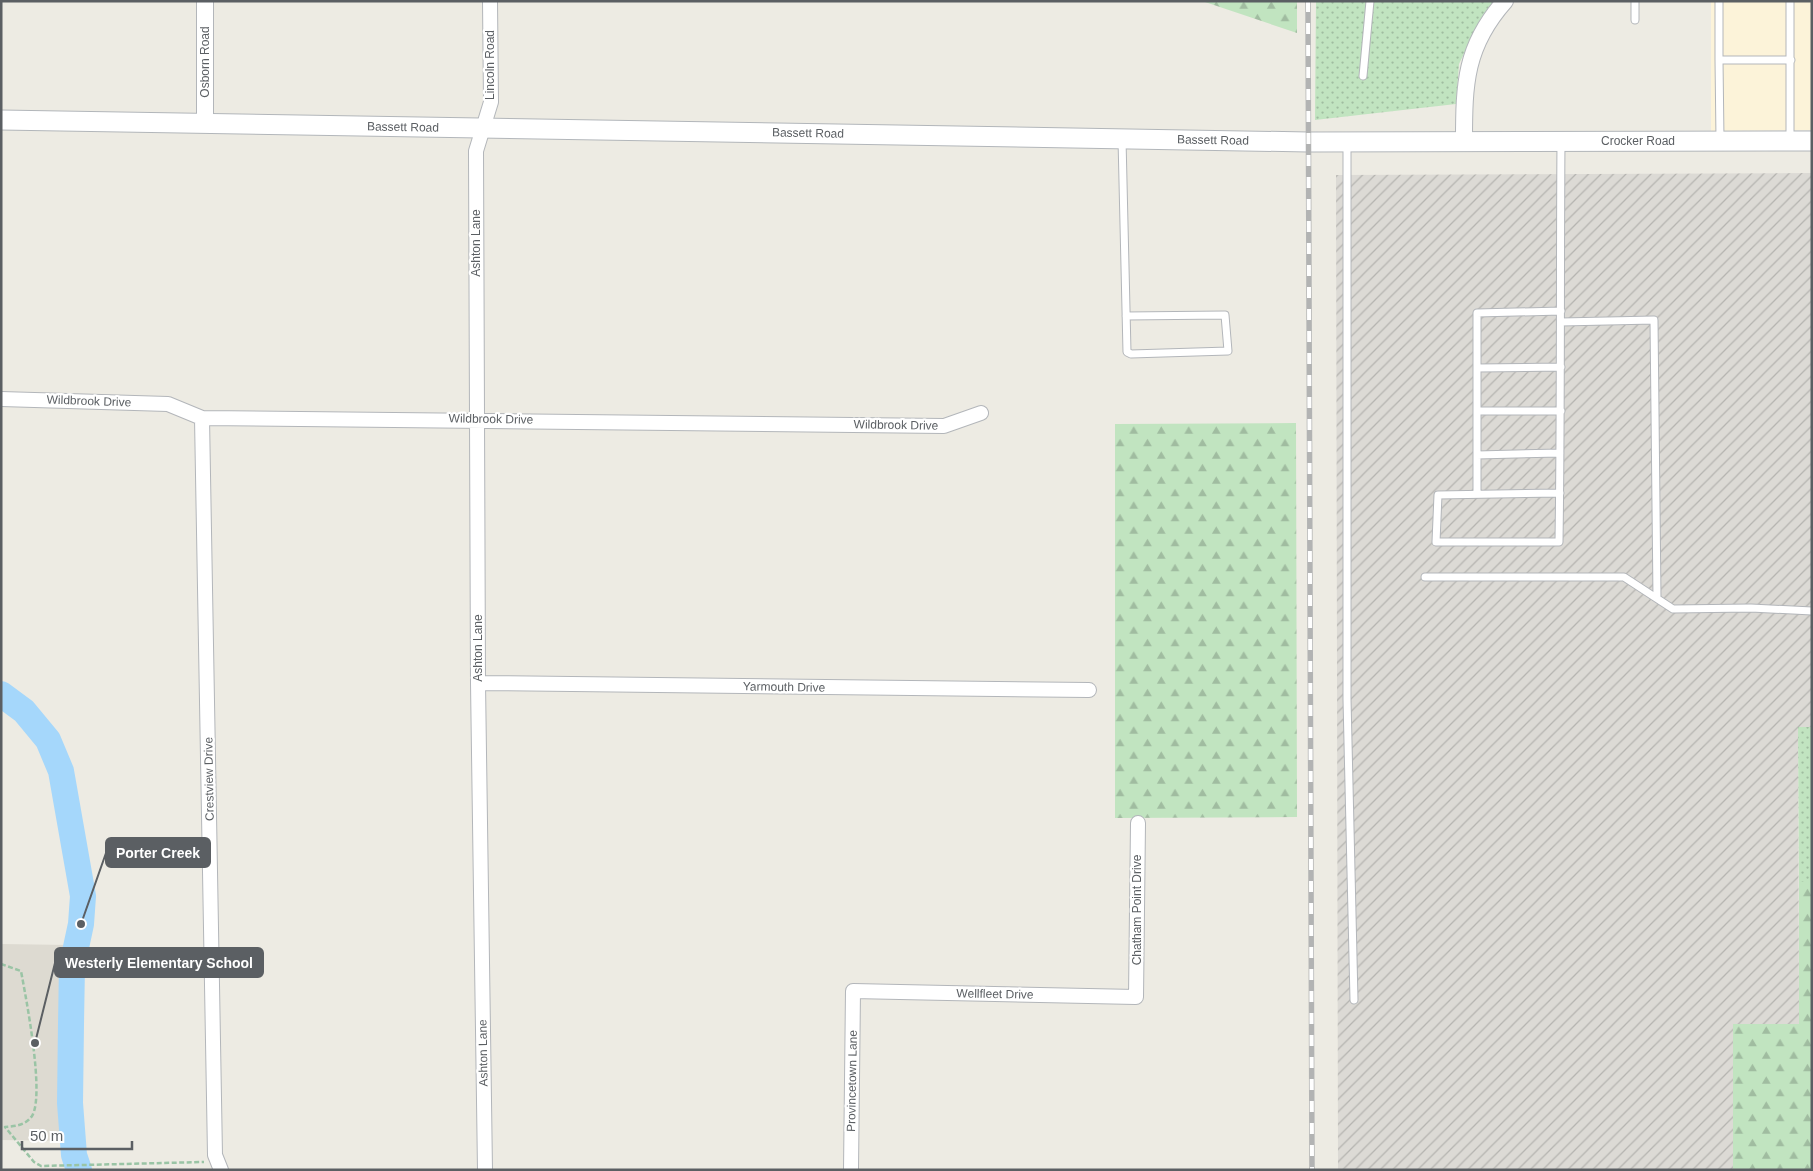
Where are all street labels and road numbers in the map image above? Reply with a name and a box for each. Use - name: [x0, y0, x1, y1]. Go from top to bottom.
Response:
- street label: Osborn Road: [198, 26, 212, 98]
- street label: Lincoln Road: [483, 30, 497, 100]
- street label: Bassett Road: [367, 119, 439, 135]
- street label: Bassett Road: [772, 125, 844, 141]
- street label: Bassett Road: [1177, 132, 1249, 148]
- street label: Crocker Road: [1601, 134, 1675, 148]
- street label: Ashton Lane: [469, 209, 483, 277]
- street label: Wildbrook Drive: [46, 393, 132, 409]
- street label: Wildbrook Drive: [449, 411, 534, 427]
- street label: Wildbrook Drive: [854, 417, 939, 433]
- street label: Ashton Lane: [471, 614, 485, 682]
- street label: Yarmouth Drive: [743, 679, 826, 695]
- street label: Crestview Drive: [201, 737, 217, 821]
- street label: Chatham Point Drive: [1130, 854, 1144, 965]
- street label: Wellfleet Drive: [956, 986, 1034, 1002]
- street label: Ashton Lane: [475, 1019, 491, 1087]
- street label: Provincetown Lane: [844, 1030, 860, 1132]

